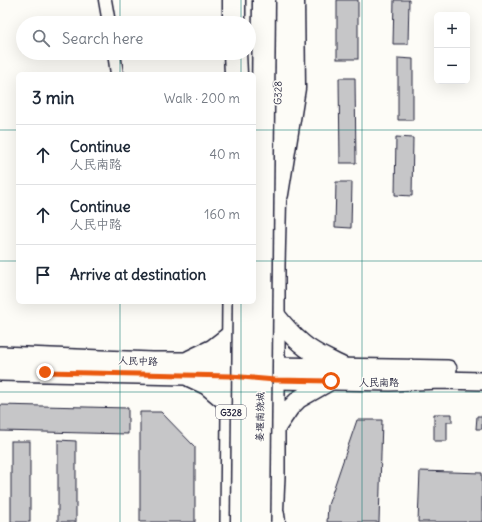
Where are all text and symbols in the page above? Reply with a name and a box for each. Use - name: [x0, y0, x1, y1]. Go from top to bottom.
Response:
- map controls: [434, 12, 470, 84]
- button: +: [434, 12, 470, 48]
- search box: [16, 16, 256, 60]
- icon: search: [30, 27, 52, 49]
- text: Search here: [62, 29, 143, 48]
- button: −: [434, 48, 470, 84]
- street label: G328: [271, 81, 285, 105]
- text: 3 min: [32, 87, 74, 109]
- text: Walk · 200 m: [164, 90, 240, 107]
- text: Continue: [70, 137, 131, 156]
- icon: ahead: [32, 144, 54, 166]
- text: 40 m: [209, 146, 240, 163]
- text: 人民南路: [70, 156, 122, 173]
- text: Continue: [70, 197, 131, 216]
- icon: ahead: [32, 204, 54, 226]
- text: 160 m: [204, 206, 240, 223]
- text: 人民中路: [70, 216, 122, 233]
- icon: arrive: [32, 264, 54, 286]
- text: Arrive at destination: [70, 265, 206, 284]
- street label: 人民中路: [118, 354, 158, 368]
- route end: [36, 363, 54, 381]
- route start: [322, 372, 340, 390]
- street label: 人民南路: [359, 376, 399, 389]
- street label: 姜堰南绕城: [253, 392, 267, 442]
- road number: G328: [216, 405, 246, 419]

